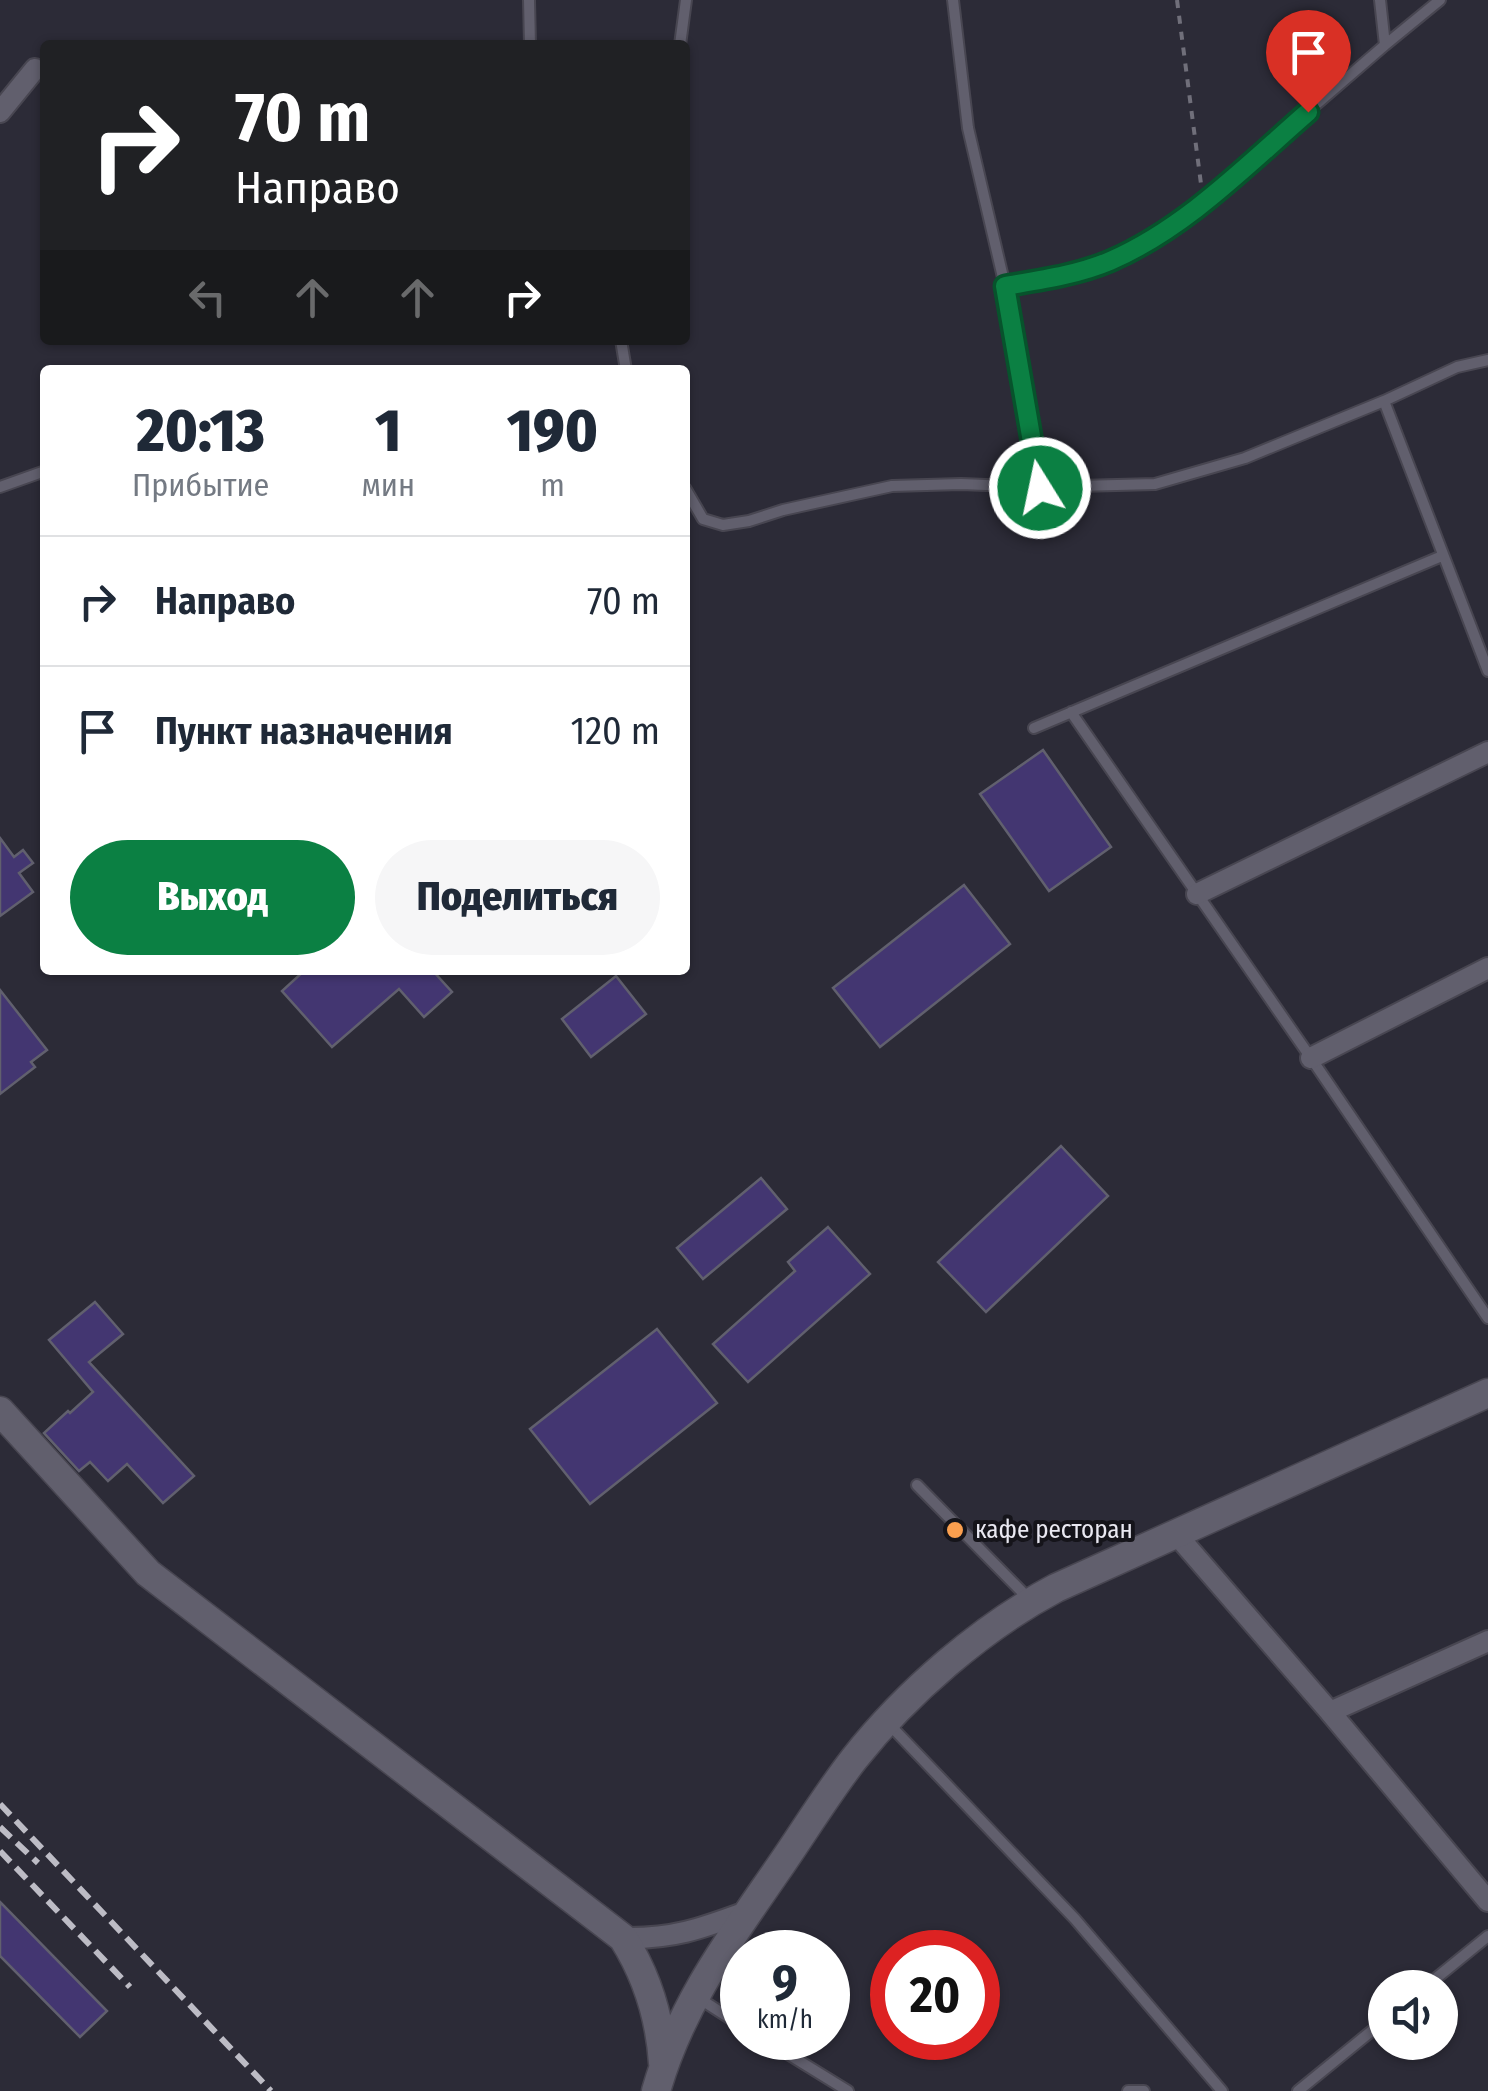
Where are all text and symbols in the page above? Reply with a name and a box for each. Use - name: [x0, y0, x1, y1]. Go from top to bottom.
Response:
- pin: [1266, 10, 1351, 113]
- icon: arrive: [1281, 25, 1336, 80]
- text: 70 m: [235, 76, 370, 160]
- icon: right: [70, 80, 200, 210]
- text: Направо: [235, 161, 400, 215]
- icon: left: [180, 270, 235, 325]
- icon: ahead: [285, 270, 340, 325]
- icon: ahead: [390, 270, 445, 325]
- icon: right: [495, 270, 550, 325]
- text: 20:13: [137, 395, 265, 467]
- text: 1: [375, 395, 401, 467]
- text: 190: [507, 395, 598, 467]
- position arrow: [988, 436, 1092, 540]
- text: Прибытие: [132, 466, 269, 504]
- text: мин: [361, 466, 415, 504]
- text: m: [540, 466, 565, 504]
- icon: right: [70, 574, 125, 629]
- text: Направо: [155, 578, 295, 624]
- text: 70 m: [587, 578, 660, 624]
- icon: arrive: [70, 704, 125, 759]
- text: Пункт назначения: [155, 708, 453, 754]
- text: 120 m: [570, 708, 660, 754]
- button: Выход: [70, 840, 355, 955]
- button: Поделиться: [375, 840, 660, 955]
- place label: кафе ресторан: [975, 1515, 1133, 1545]
- marker: кафе ресторан: [944, 1519, 966, 1541]
- speed limit sign: 20: [870, 1930, 1000, 2060]
- text: 9: [772, 1953, 798, 2013]
- map controls: [1368, 1970, 1458, 2060]
- button: sound: [1368, 1970, 1458, 2060]
- text: km/h: [757, 2005, 813, 2035]

